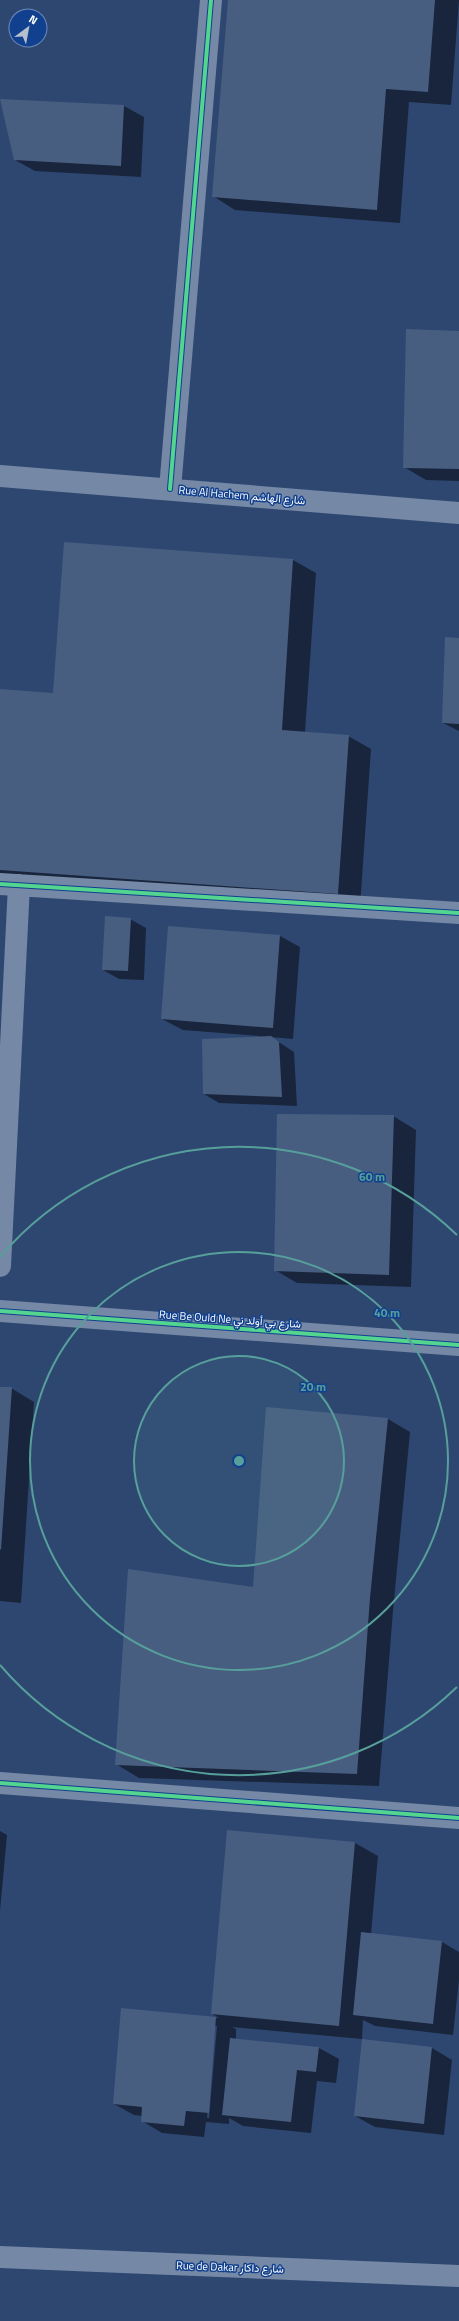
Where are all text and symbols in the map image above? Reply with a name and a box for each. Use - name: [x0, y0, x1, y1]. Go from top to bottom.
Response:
- north arrow: [8, 8, 48, 48]
- text: N: [26, 11, 41, 28]
- street label: Rue Al Hachem شارع الهاشم: [178, 481, 306, 509]
- text: 60 m: [359, 1167, 385, 1186]
- text: 40 m: [374, 1303, 400, 1322]
- street label: Rue Be Ould Ne شارع بي أولد ني: [158, 1306, 302, 1334]
- text: 20 m: [300, 1377, 326, 1396]
- centre of rings: [232, 1454, 246, 1468]
- street label: Rue de Dakar شارع داكار: [176, 2257, 284, 2277]

